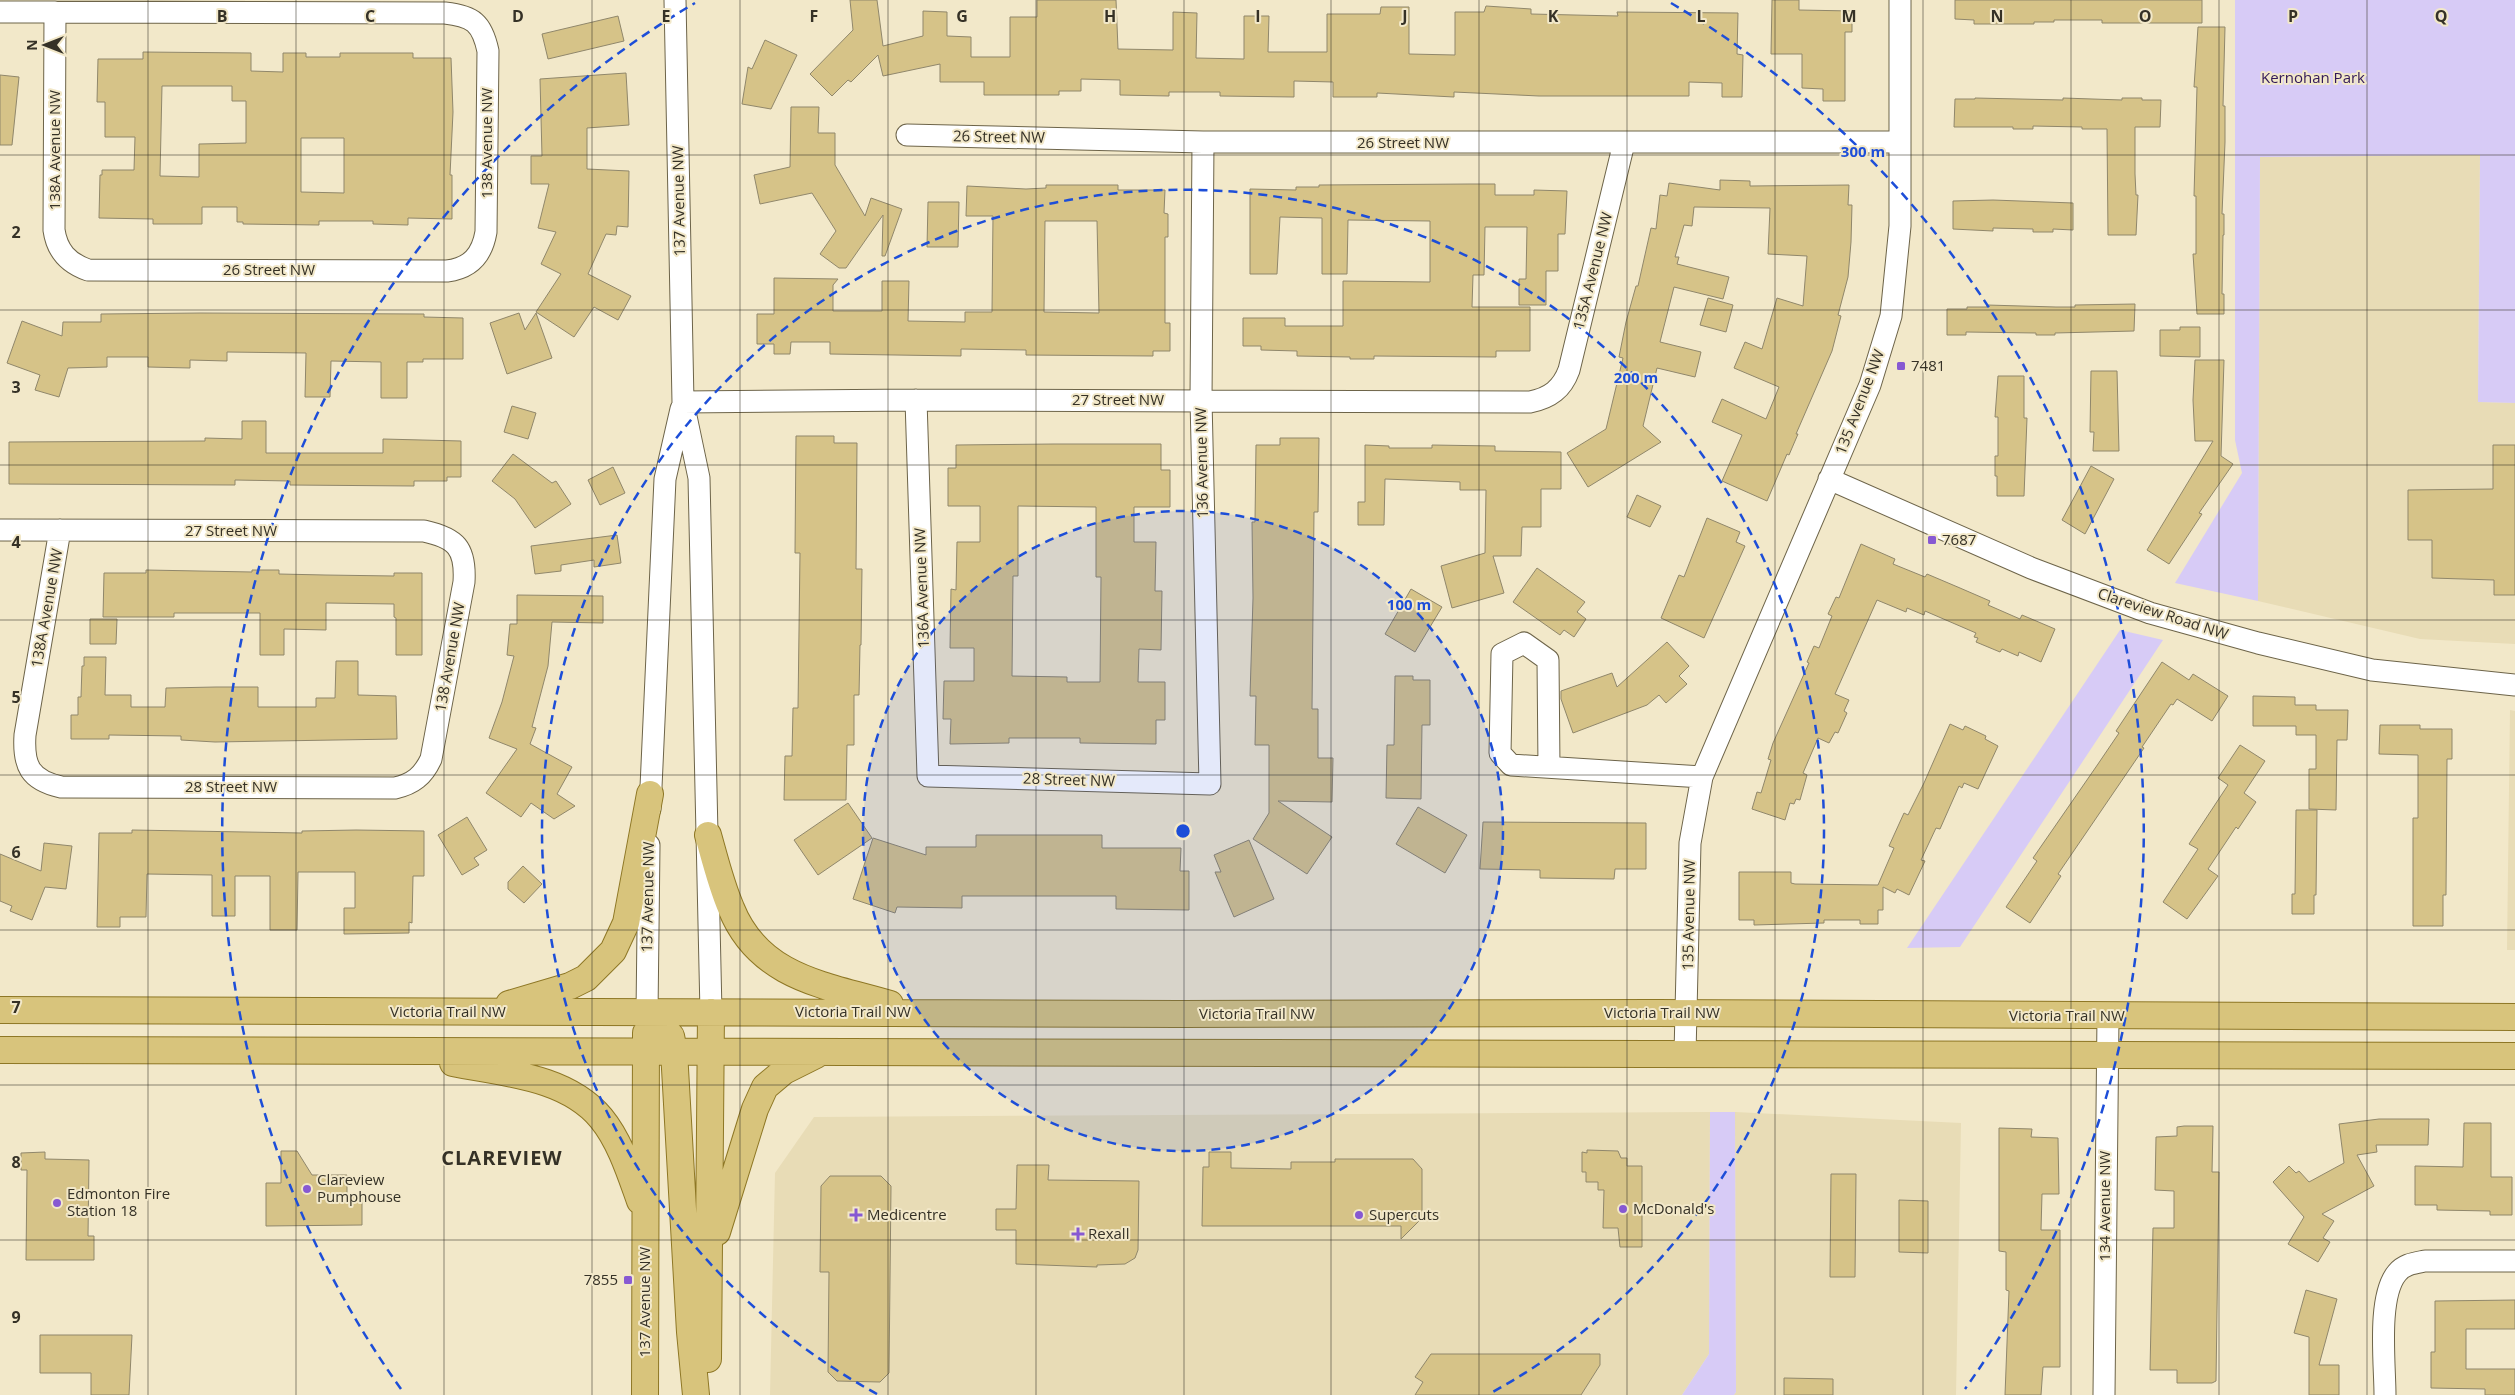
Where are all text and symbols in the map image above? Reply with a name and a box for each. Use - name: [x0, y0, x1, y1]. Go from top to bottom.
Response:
- text: B: [217, 5, 227, 27]
- text: C: [365, 5, 375, 27]
- text: D: [512, 5, 524, 27]
- text: E: [662, 5, 671, 27]
- text: F: [810, 5, 818, 27]
- text: G: [956, 5, 968, 27]
- text: H: [1104, 5, 1116, 27]
- text: I: [1255, 5, 1261, 27]
- text: J: [1400, 5, 1408, 27]
- text: K: [1548, 5, 1559, 27]
- text: L: [1696, 5, 1706, 27]
- text: M: [1841, 5, 1857, 27]
- text: N: [1990, 5, 2004, 27]
- text: O: [2139, 5, 2151, 27]
- text: P: [2288, 5, 2298, 27]
- text: Q: [2435, 5, 2447, 27]
- north arrow: [20, 20, 70, 70]
- text: N: [22, 39, 41, 51]
- park label: Kernohan Park: [2261, 67, 2365, 87]
- street label: 138 Avenue NW: [476, 87, 496, 198]
- street label: 138A Avenue NW: [44, 90, 64, 210]
- street label: 26 Street NW: [953, 125, 1045, 147]
- street label: 26 Street NW: [1357, 132, 1449, 152]
- text: 300 m: [1841, 141, 1885, 161]
- street label: 137 Avenue NW: [667, 145, 689, 257]
- street label: 135A Avenue NW: [1568, 210, 1616, 332]
- text: 2: [11, 221, 21, 243]
- street label: 26 Street NW: [223, 259, 315, 279]
- street label: 135 Avenue NW: [1830, 346, 1888, 457]
- place label: 7481: [1911, 355, 1945, 375]
- marker: 7481: [1895, 360, 1907, 372]
- text: 200 m: [1614, 367, 1658, 387]
- text: 3: [11, 376, 21, 398]
- street label: 27 Street NW: [1072, 389, 1164, 409]
- street label: 136 Avenue NW: [1190, 407, 1212, 519]
- street label: 27 Street NW: [185, 520, 277, 540]
- street label: 136A Avenue NW: [909, 527, 933, 649]
- place label: 7687: [1942, 529, 1976, 549]
- text: 4: [11, 531, 21, 553]
- marker: 7687: [1926, 534, 1938, 546]
- street label: 138A Avenue NW: [26, 547, 66, 669]
- street label: Clareview Road NW: [2095, 582, 2231, 644]
- text: 100 m: [1387, 594, 1431, 614]
- street label: 138 Avenue NW: [430, 600, 469, 713]
- text: 5: [11, 686, 21, 708]
- street label: 28 Street NW: [1023, 767, 1115, 791]
- street label: 28 Street NW: [185, 776, 277, 796]
- centre of rings: [1174, 822, 1192, 840]
- text: 6: [11, 841, 21, 863]
- street label: 137 Avenue NW: [636, 841, 658, 953]
- street label: 135 Avenue NW: [1677, 859, 1699, 971]
- text: 7: [11, 996, 21, 1018]
- street label: Victoria Trail NW: [390, 1001, 506, 1021]
- street label: Victoria Trail NW: [795, 1001, 911, 1021]
- street label: Victoria Trail NW: [1604, 1002, 1720, 1022]
- street label: Victoria Trail NW: [1199, 1003, 1315, 1023]
- street label: Victoria Trail NW: [2009, 1005, 2125, 1025]
- district label: CLAREVIEW: [441, 1144, 563, 1171]
- street label: 134 Avenue NW: [2094, 1150, 2114, 1261]
- text: 8: [11, 1151, 21, 1173]
- place label: Clareview Pumphouse: [317, 1169, 401, 1206]
- place label: Edmonton Fire Station 18: [67, 1183, 170, 1220]
- marker: Clareview Pumphouse: [301, 1183, 313, 1195]
- marker: Edmonton Fire Station 18: [51, 1197, 63, 1209]
- place label: McDonald's: [1633, 1198, 1715, 1218]
- marker: McDonald's: [1617, 1203, 1629, 1215]
- place label: Medicentre: [867, 1204, 947, 1224]
- place label: Supercuts: [1369, 1204, 1439, 1224]
- marker: Medicentre: [849, 1208, 863, 1222]
- marker: Supercuts: [1353, 1209, 1365, 1221]
- place label: Rexall: [1088, 1223, 1129, 1243]
- marker: Rexall: [1072, 1228, 1084, 1240]
- street label: 137 Avenue NW: [634, 1246, 654, 1357]
- place label: 7855: [584, 1269, 618, 1289]
- marker: 7855: [622, 1274, 634, 1286]
- text: 9: [11, 1306, 21, 1328]

